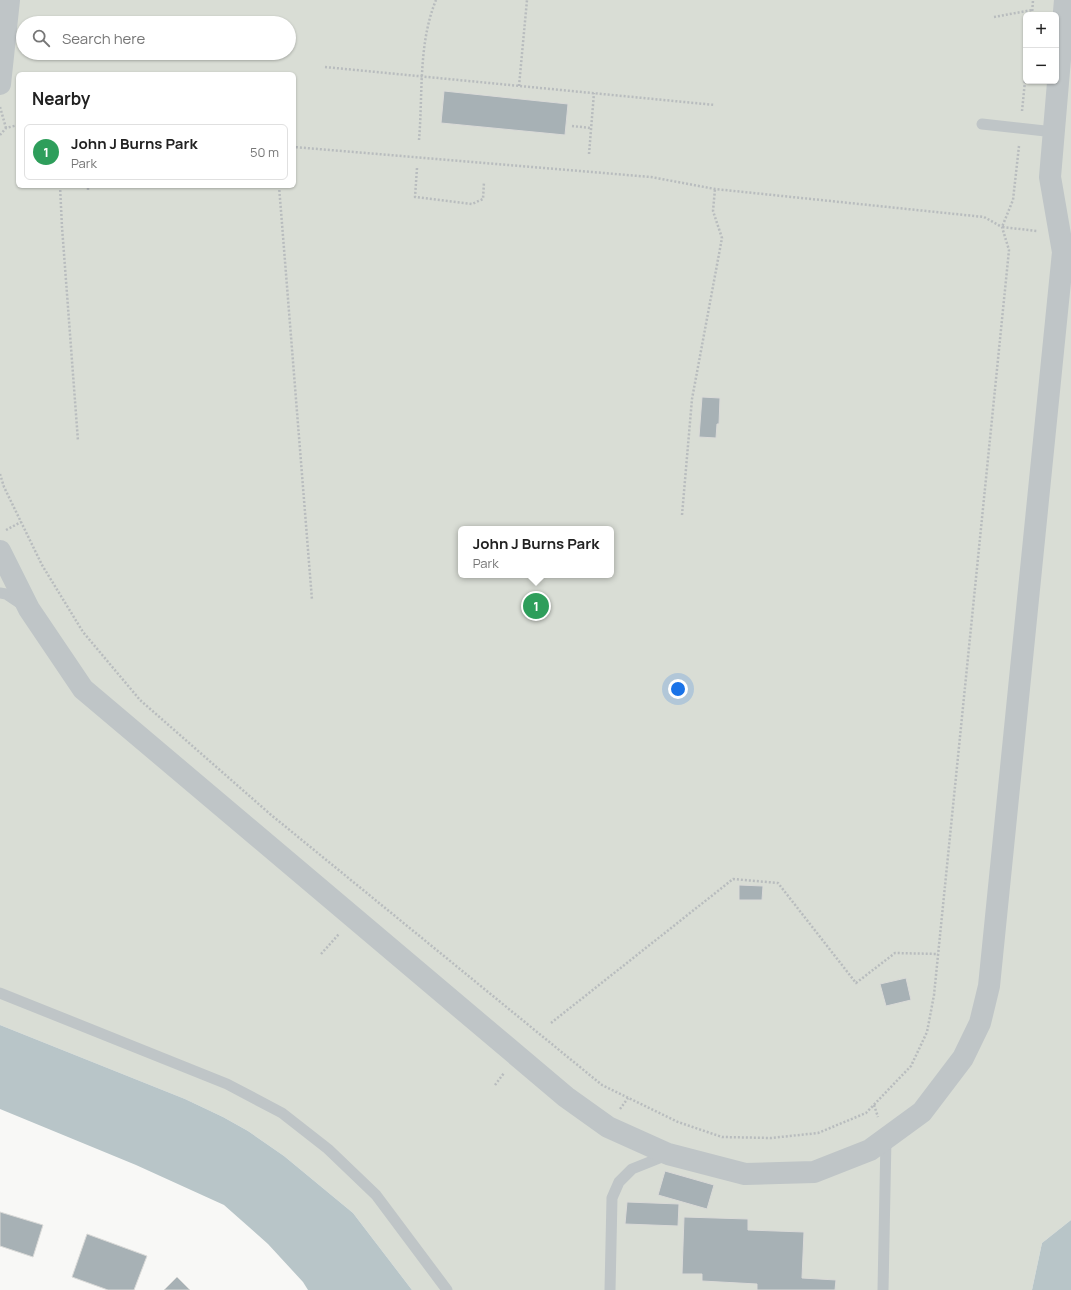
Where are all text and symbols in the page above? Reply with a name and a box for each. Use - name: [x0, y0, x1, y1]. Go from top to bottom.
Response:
- map controls: [1023, 12, 1059, 84]
- button: +: [1023, 12, 1059, 48]
- search box: [16, 16, 296, 60]
- icon: search: [30, 27, 52, 49]
- text: Search here: [62, 28, 145, 49]
- button: −: [1023, 48, 1059, 84]
- text: Nearby: [32, 87, 90, 110]
- text: John J Burns Park: [71, 133, 197, 154]
- text: 1: [43, 143, 49, 161]
- text: 50 m: [250, 143, 279, 161]
- text: Park: [71, 154, 97, 172]
- popup: [458, 526, 614, 578]
- text: John J Burns Park: [473, 533, 599, 554]
- text: Park: [473, 554, 499, 572]
- pin: 1: [523, 591, 549, 621]
- your location: [668, 679, 688, 699]

